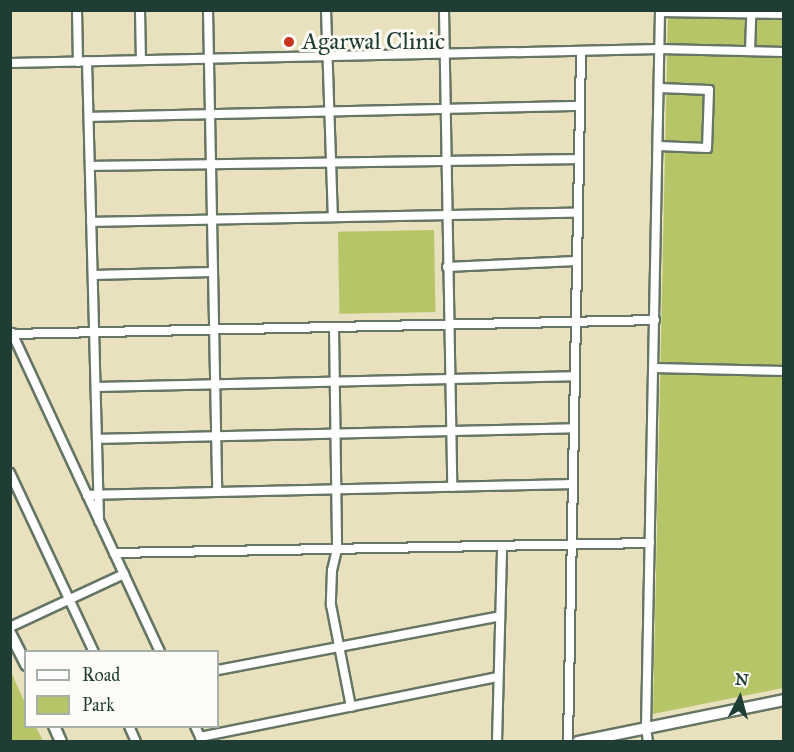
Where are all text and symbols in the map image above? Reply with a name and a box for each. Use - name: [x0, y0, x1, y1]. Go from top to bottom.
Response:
- place label: Agarwal Clinic: [302, 28, 445, 56]
- marker: Agarwal Clinic: [280, 33, 298, 51]
- legend: [24, 650, 219, 728]
- text: Road: [82, 664, 120, 686]
- north arrow: [710, 668, 770, 728]
- text: N: [734, 669, 750, 690]
- text: Park: [82, 694, 115, 716]

